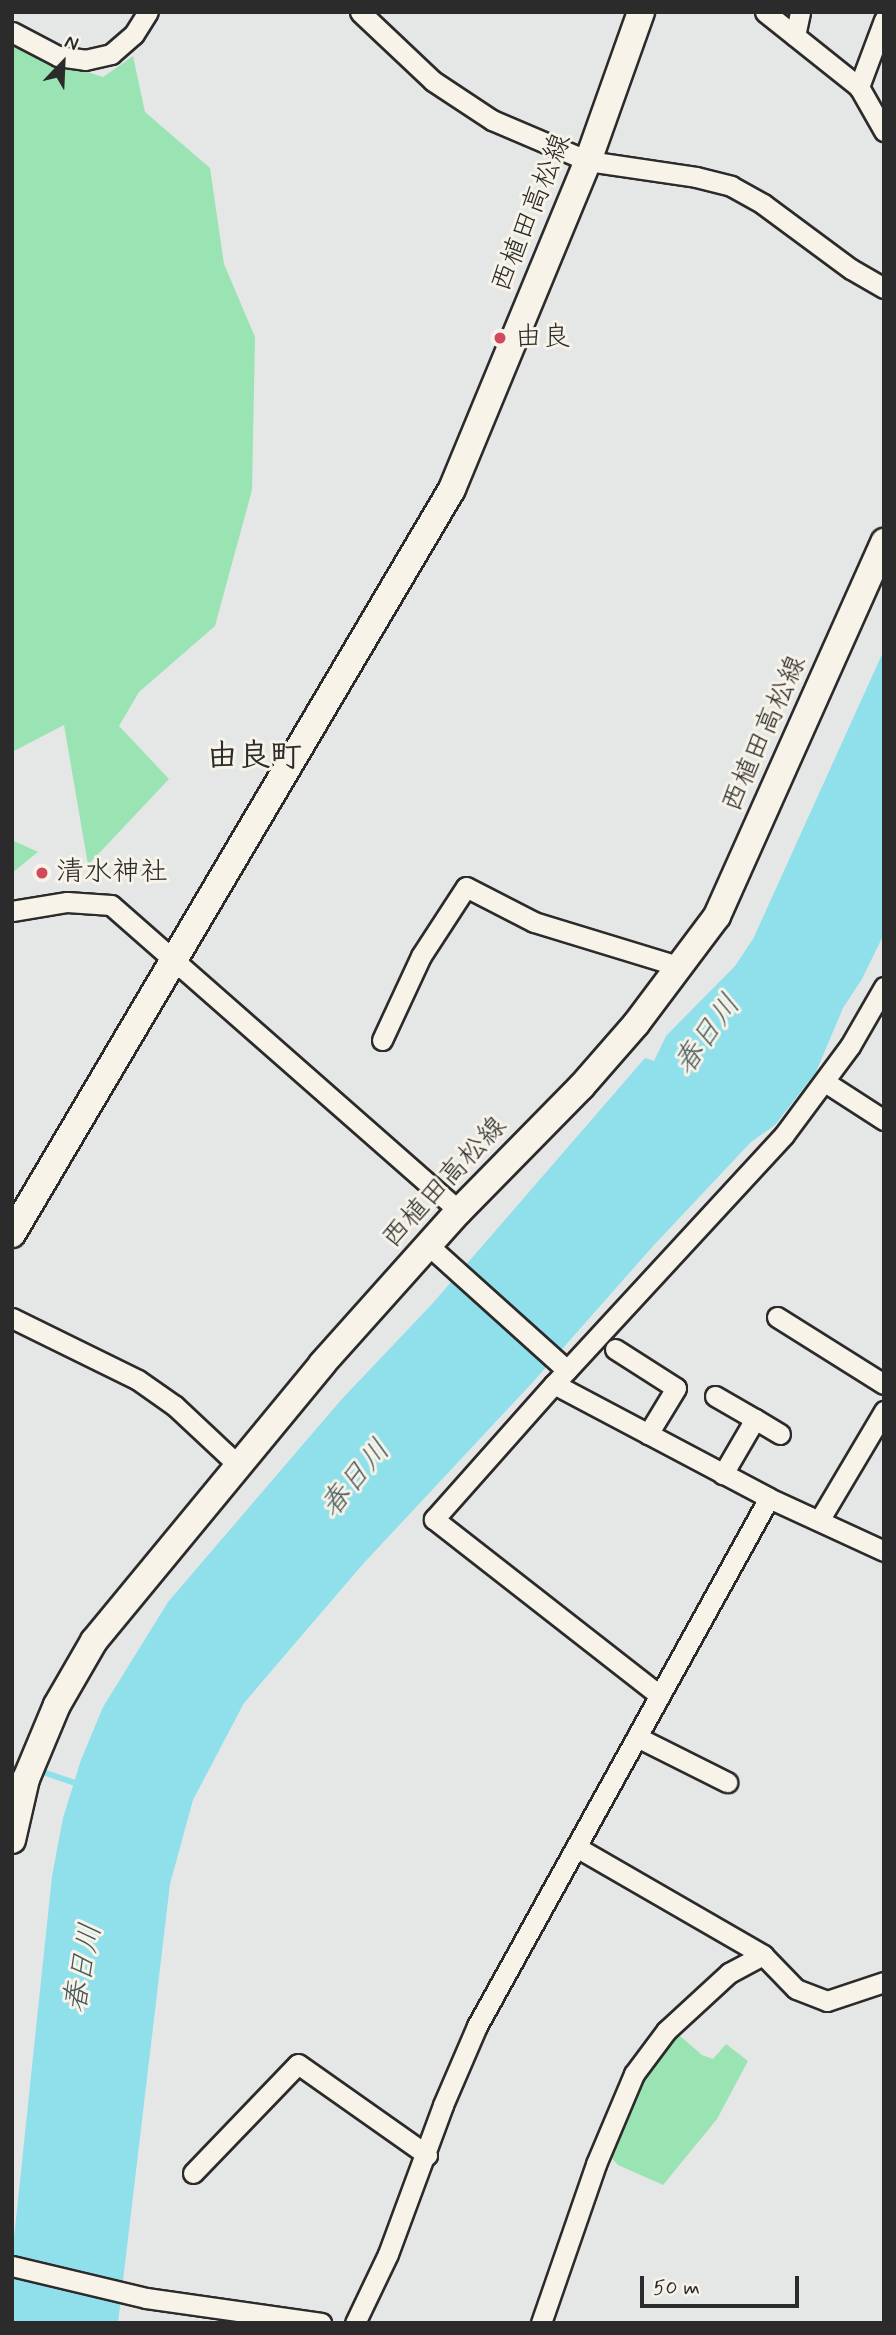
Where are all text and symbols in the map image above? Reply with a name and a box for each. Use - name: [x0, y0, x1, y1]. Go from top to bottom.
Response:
- north arrow: [28, 28, 98, 98]
- text: N: [61, 29, 82, 57]
- street label: 西植田高松線: [485, 129, 579, 297]
- place label: 由良: [514, 321, 570, 355]
- marker: 由良: [492, 330, 508, 346]
- street label: 西植田高松線: [715, 650, 815, 818]
- district label: 由良町: [206, 738, 302, 776]
- place label: 清水神社: [56, 856, 168, 890]
- marker: 清水神社: [34, 865, 50, 881]
- water label: 春日川: [667, 988, 749, 1082]
- street label: 西植田高松線: [375, 1110, 515, 1256]
- water label: 春日川: [313, 1433, 399, 1525]
- water label: 春日川: [58, 1920, 110, 2016]
- scale bar: [644, 2262, 803, 2306]
- text: 50 m: [653, 2274, 700, 2302]

